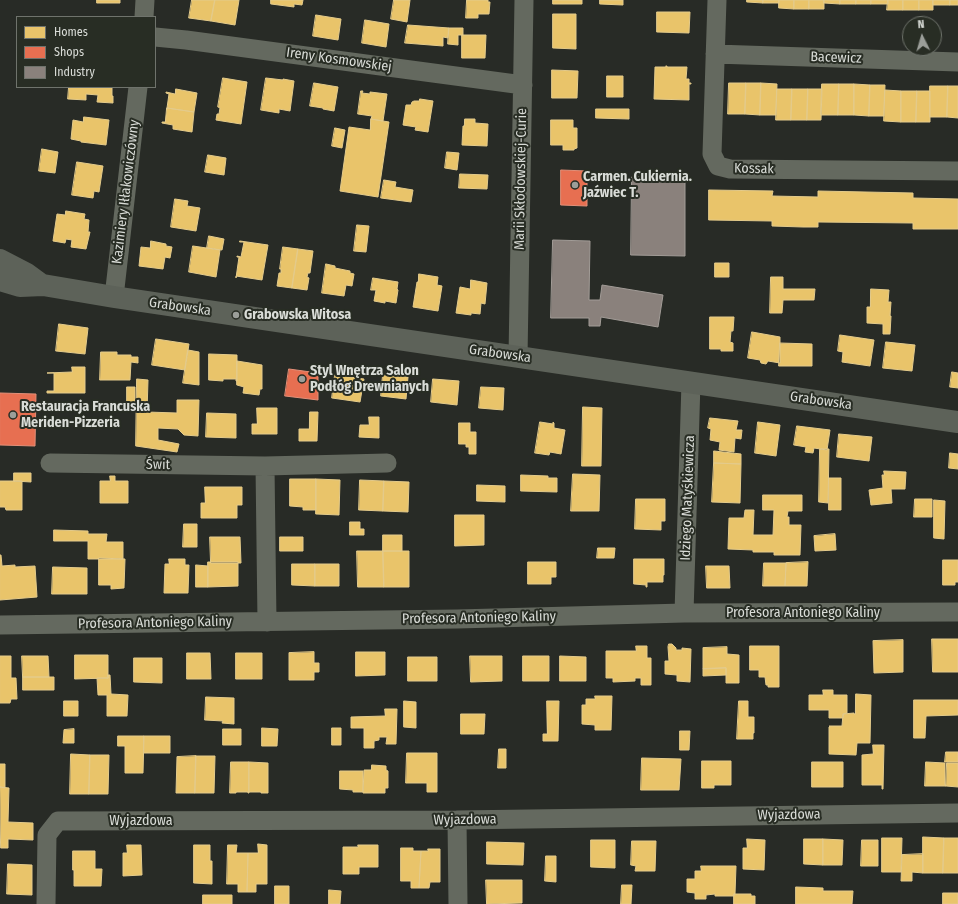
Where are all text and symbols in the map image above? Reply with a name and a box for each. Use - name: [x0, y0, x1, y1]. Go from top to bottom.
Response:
- legend: [16, 16, 156, 88]
- north arrow: [902, 16, 942, 56]
- text: N: [917, 18, 925, 31]
- text: Homes: [54, 25, 88, 39]
- street label: Ireny Kosmowskiej: [285, 44, 393, 76]
- text: Shops: [54, 45, 84, 59]
- street label: Bacewicz: [810, 49, 862, 67]
- text: Industry: [54, 65, 95, 79]
- street label: Marii Skłodowskiej-Curie: [511, 108, 531, 250]
- street label: Kazimiery Iłłakowiczówny: [109, 119, 143, 265]
- street label: Kossak: [734, 160, 774, 178]
- place label: Carmen. Cukiernia. Jaźwiec T.: [583, 169, 692, 202]
- marker: Carmen. Cukiernia. Jaźwiec T.: [570, 180, 580, 190]
- street label: Grabowska: [148, 294, 212, 320]
- place label: Grabowska Witosa: [244, 307, 351, 323]
- marker: Grabowska Witosa: [231, 310, 241, 320]
- street label: Grabowska: [468, 341, 532, 367]
- place label: Styl Wnętrza Salon Podłóg Drewnianych: [310, 363, 429, 396]
- marker: Styl Wnętrza Salon Podłóg Drewnianych: [297, 374, 307, 384]
- street label: Grabowska: [789, 388, 853, 414]
- place label: Restauracja Francuska Meriden-Pizzeria: [21, 399, 150, 432]
- marker: Restauracja Francuska Meriden-Pizzeria: [8, 410, 18, 420]
- street label: Idziego Matyśkiewicza: [677, 435, 699, 561]
- street label: Świt: [146, 456, 170, 474]
- street label: Profesora Antoniego Kaliny: [726, 605, 880, 621]
- street label: Profesora Antoniego Kaliny: [402, 608, 556, 628]
- street label: Profesora Antoniego Kaliny: [78, 613, 232, 633]
- street label: Wyjazdowa: [757, 806, 821, 824]
- street label: Wyjazdowa: [433, 811, 497, 829]
- street label: Wyjazdowa: [109, 813, 173, 829]

